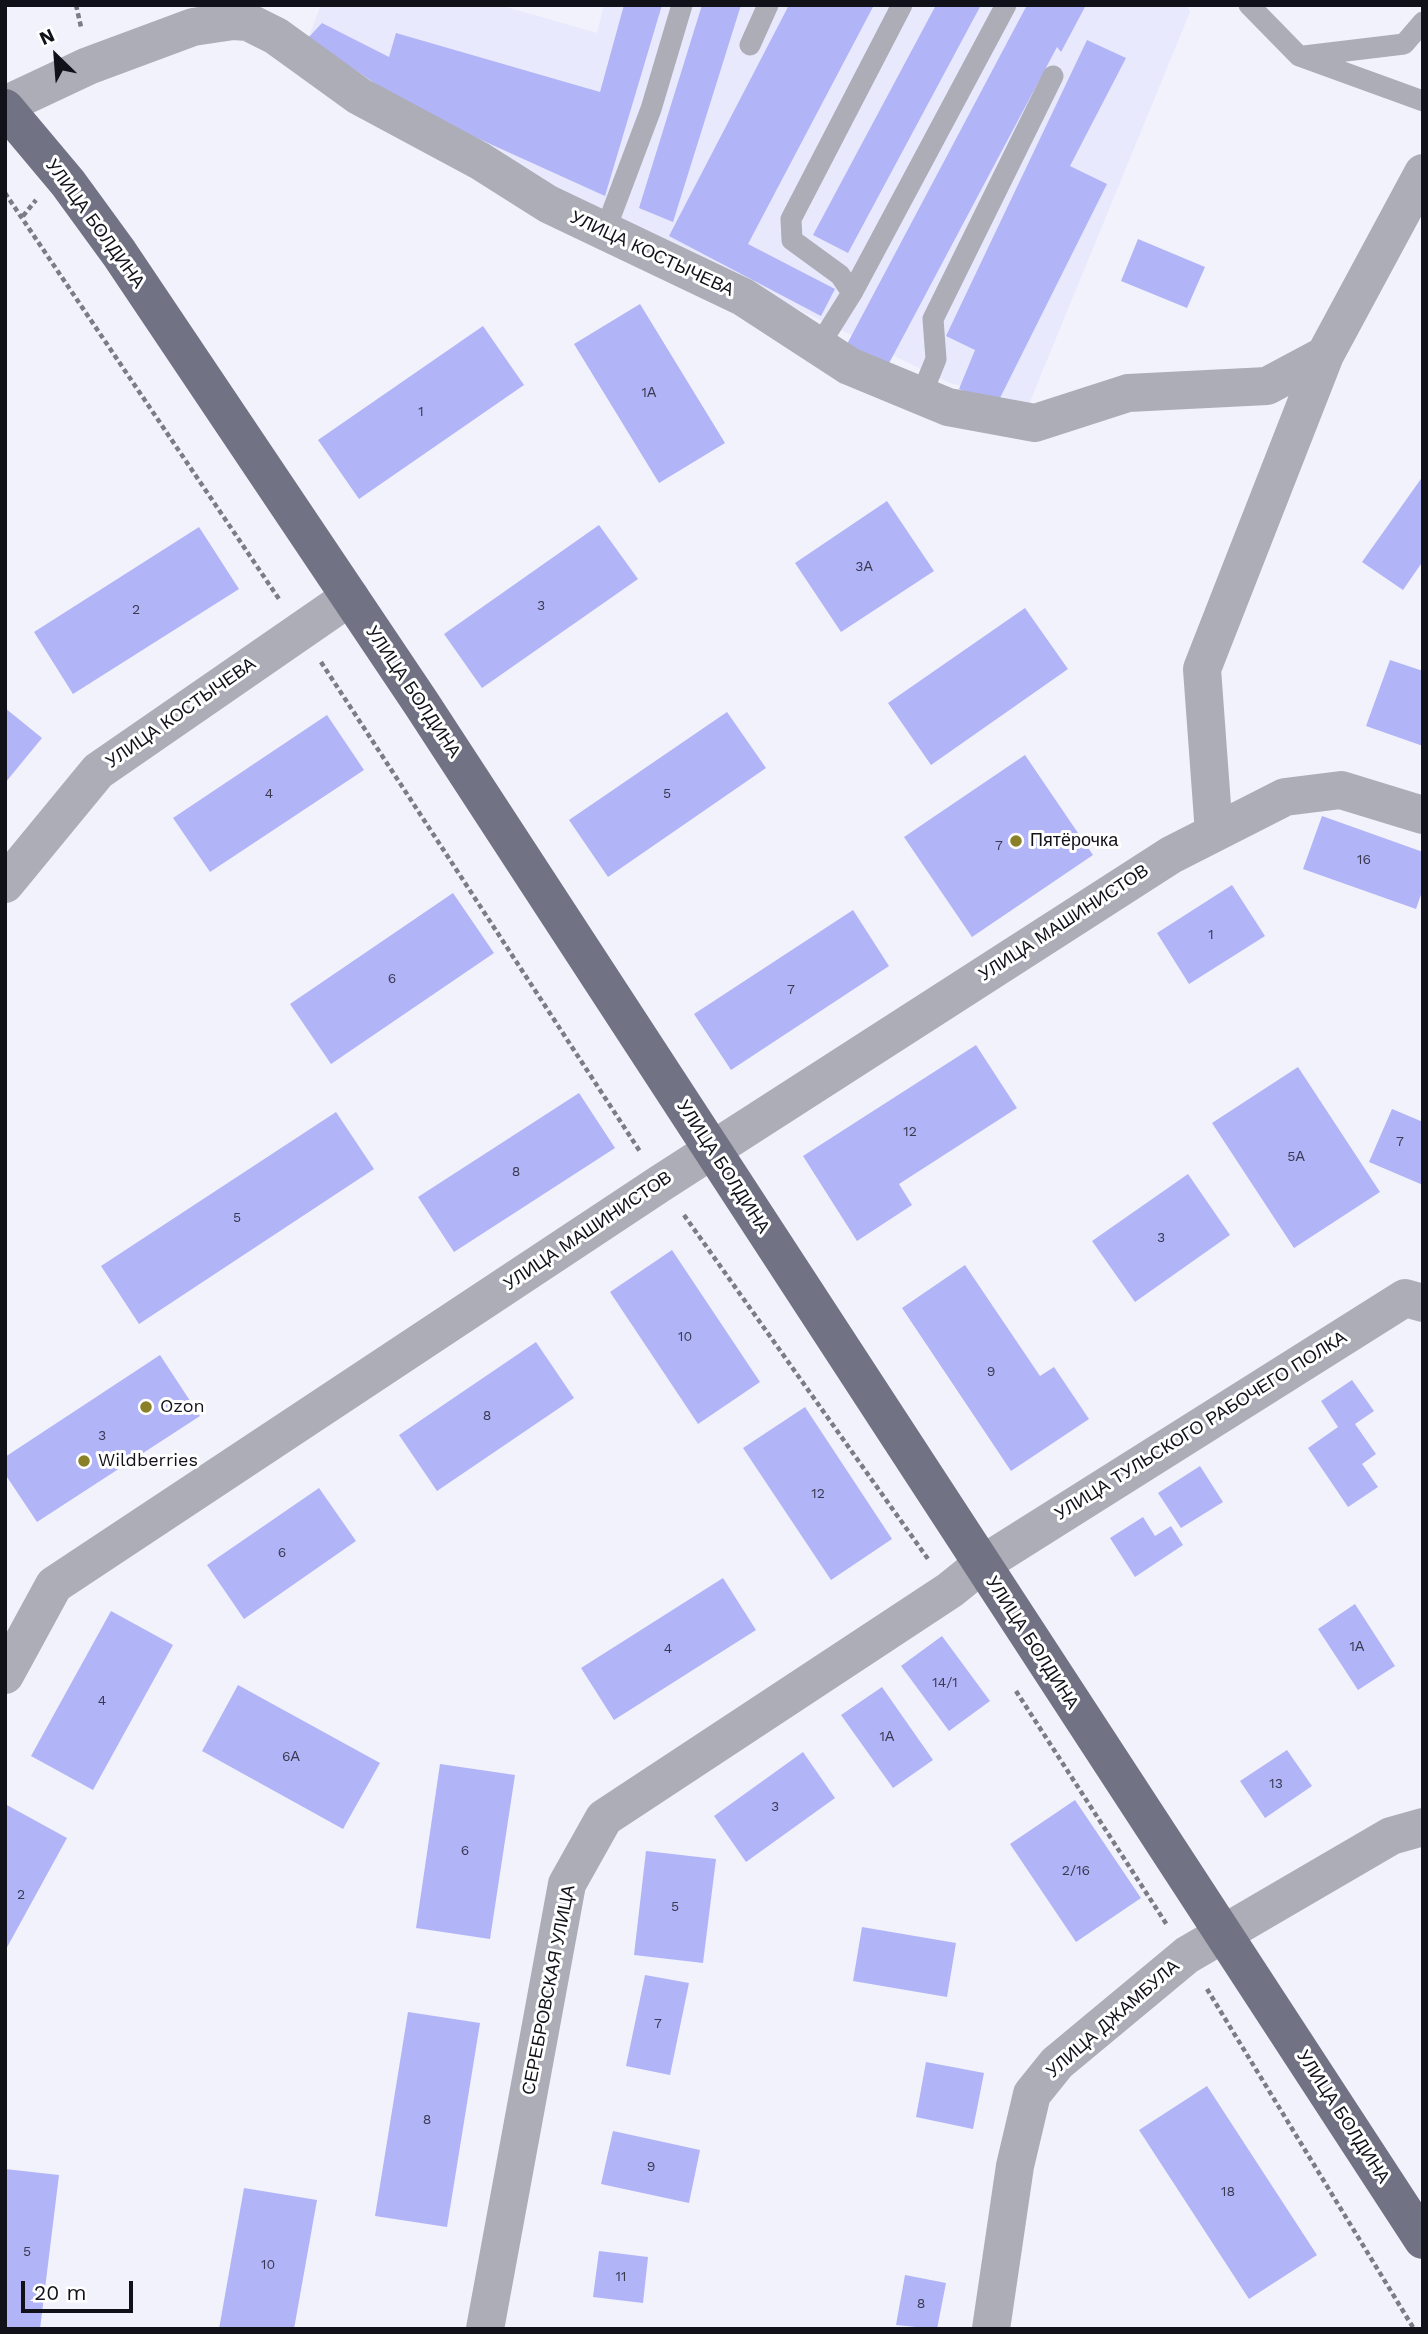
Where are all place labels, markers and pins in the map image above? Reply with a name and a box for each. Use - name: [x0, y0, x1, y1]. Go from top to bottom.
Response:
- place label: Пятёрочка: [1030, 830, 1118, 852]
- marker: Пятёрочка: [1008, 833, 1024, 849]
- place label: Ozon: [160, 1396, 205, 1418]
- marker: Ozon: [138, 1399, 154, 1415]
- place label: Wildberries: [98, 1450, 198, 1472]
- marker: Wildberries: [76, 1453, 92, 1469]

